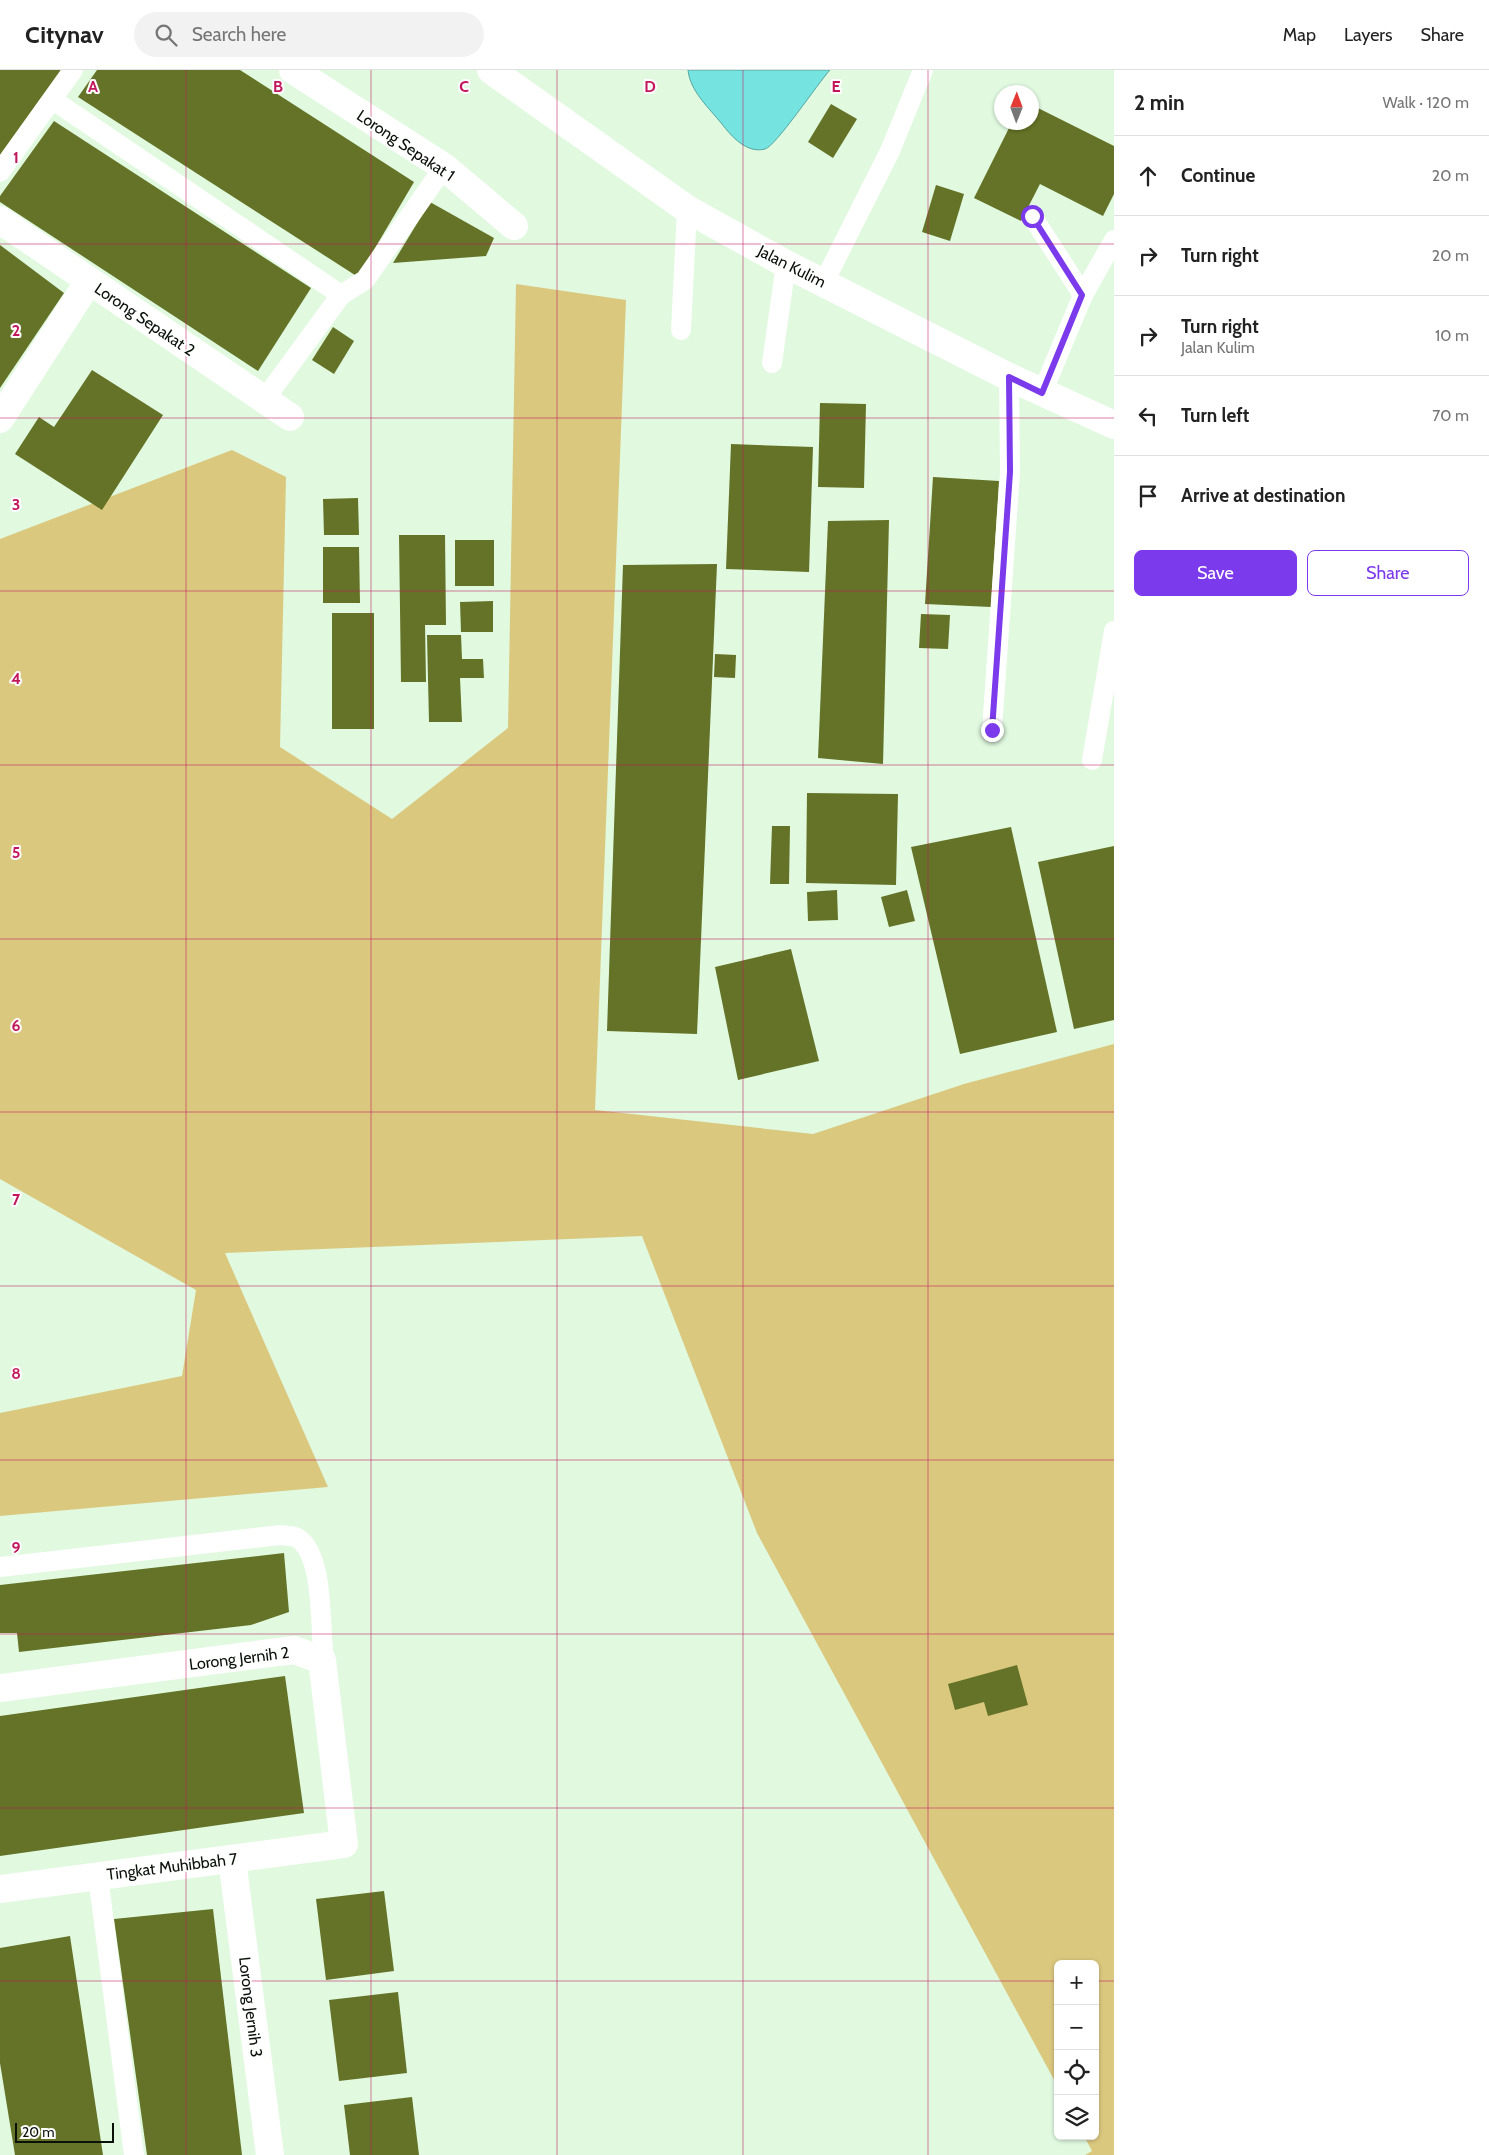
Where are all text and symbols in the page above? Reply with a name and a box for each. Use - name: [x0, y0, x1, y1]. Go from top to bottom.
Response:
- search box: [134, 12, 484, 57]
- text: Citynav: [25, 20, 104, 49]
- icon: search: [152, 21, 180, 49]
- text: Search here: [192, 23, 286, 46]
- text: Map: [1283, 24, 1316, 46]
- text: Layers: [1344, 24, 1393, 46]
- text: Share: [1421, 24, 1464, 46]
- text: A: [88, 77, 98, 96]
- text: B: [273, 77, 283, 96]
- text: C: [459, 77, 469, 96]
- text: D: [644, 77, 656, 96]
- text: E: [831, 77, 841, 96]
- north arrow: [994, 85, 1039, 130]
- text: 2 min: [1134, 90, 1185, 115]
- text: Walk · 120 m: [1382, 93, 1469, 112]
- street label: Lorong Sepakat 1: [353, 106, 458, 185]
- text: 1: [13, 148, 19, 167]
- icon: ahead: [1134, 162, 1162, 190]
- text: Continue: [1181, 164, 1255, 187]
- text: 20 m: [1432, 166, 1469, 185]
- route start: [1021, 205, 1044, 228]
- street label: Jalan Kulim: [754, 241, 829, 292]
- icon: right: [1134, 242, 1162, 270]
- text: Turn right: [1181, 244, 1259, 267]
- text: 20 m: [1432, 246, 1469, 265]
- street label: Lorong Sepakat 2: [91, 279, 199, 360]
- text: Turn right: [1181, 315, 1259, 338]
- text: 2: [12, 321, 20, 340]
- icon: right: [1134, 322, 1162, 350]
- text: 10 m: [1435, 326, 1469, 345]
- text: Jalan Kulim: [1181, 338, 1255, 357]
- icon: left: [1134, 402, 1162, 430]
- text: Turn left: [1181, 404, 1249, 427]
- text: 70 m: [1432, 406, 1469, 425]
- icon: arrive: [1134, 482, 1162, 510]
- text: Arrive at destination: [1181, 484, 1345, 507]
- text: 3: [12, 495, 20, 514]
- button: Save: [1134, 550, 1297, 596]
- button: Share: [1307, 550, 1469, 596]
- text: 4: [11, 669, 21, 688]
- route end: [981, 719, 1004, 742]
- text: 5: [12, 843, 20, 862]
- text: 6: [12, 1016, 21, 1035]
- text: 7: [12, 1190, 21, 1209]
- text: 8: [11, 1364, 21, 1383]
- text: 9: [12, 1538, 21, 1557]
- street label: Lorong Jernih 2: [188, 1643, 290, 1674]
- street label: Tingkat Muhibbah 7: [106, 1849, 238, 1884]
- street label: Lorong Jernih 3: [235, 1956, 266, 2058]
- map controls: [1054, 1960, 1099, 2140]
- button: +: [1054, 1960, 1099, 2005]
- button: −: [1054, 2005, 1099, 2050]
- button: locate: [1054, 2050, 1099, 2095]
- button: layers: [1054, 2095, 1099, 2140]
- scale bar: [15, 2120, 114, 2143]
- text: 20 m: [22, 2123, 55, 2141]

